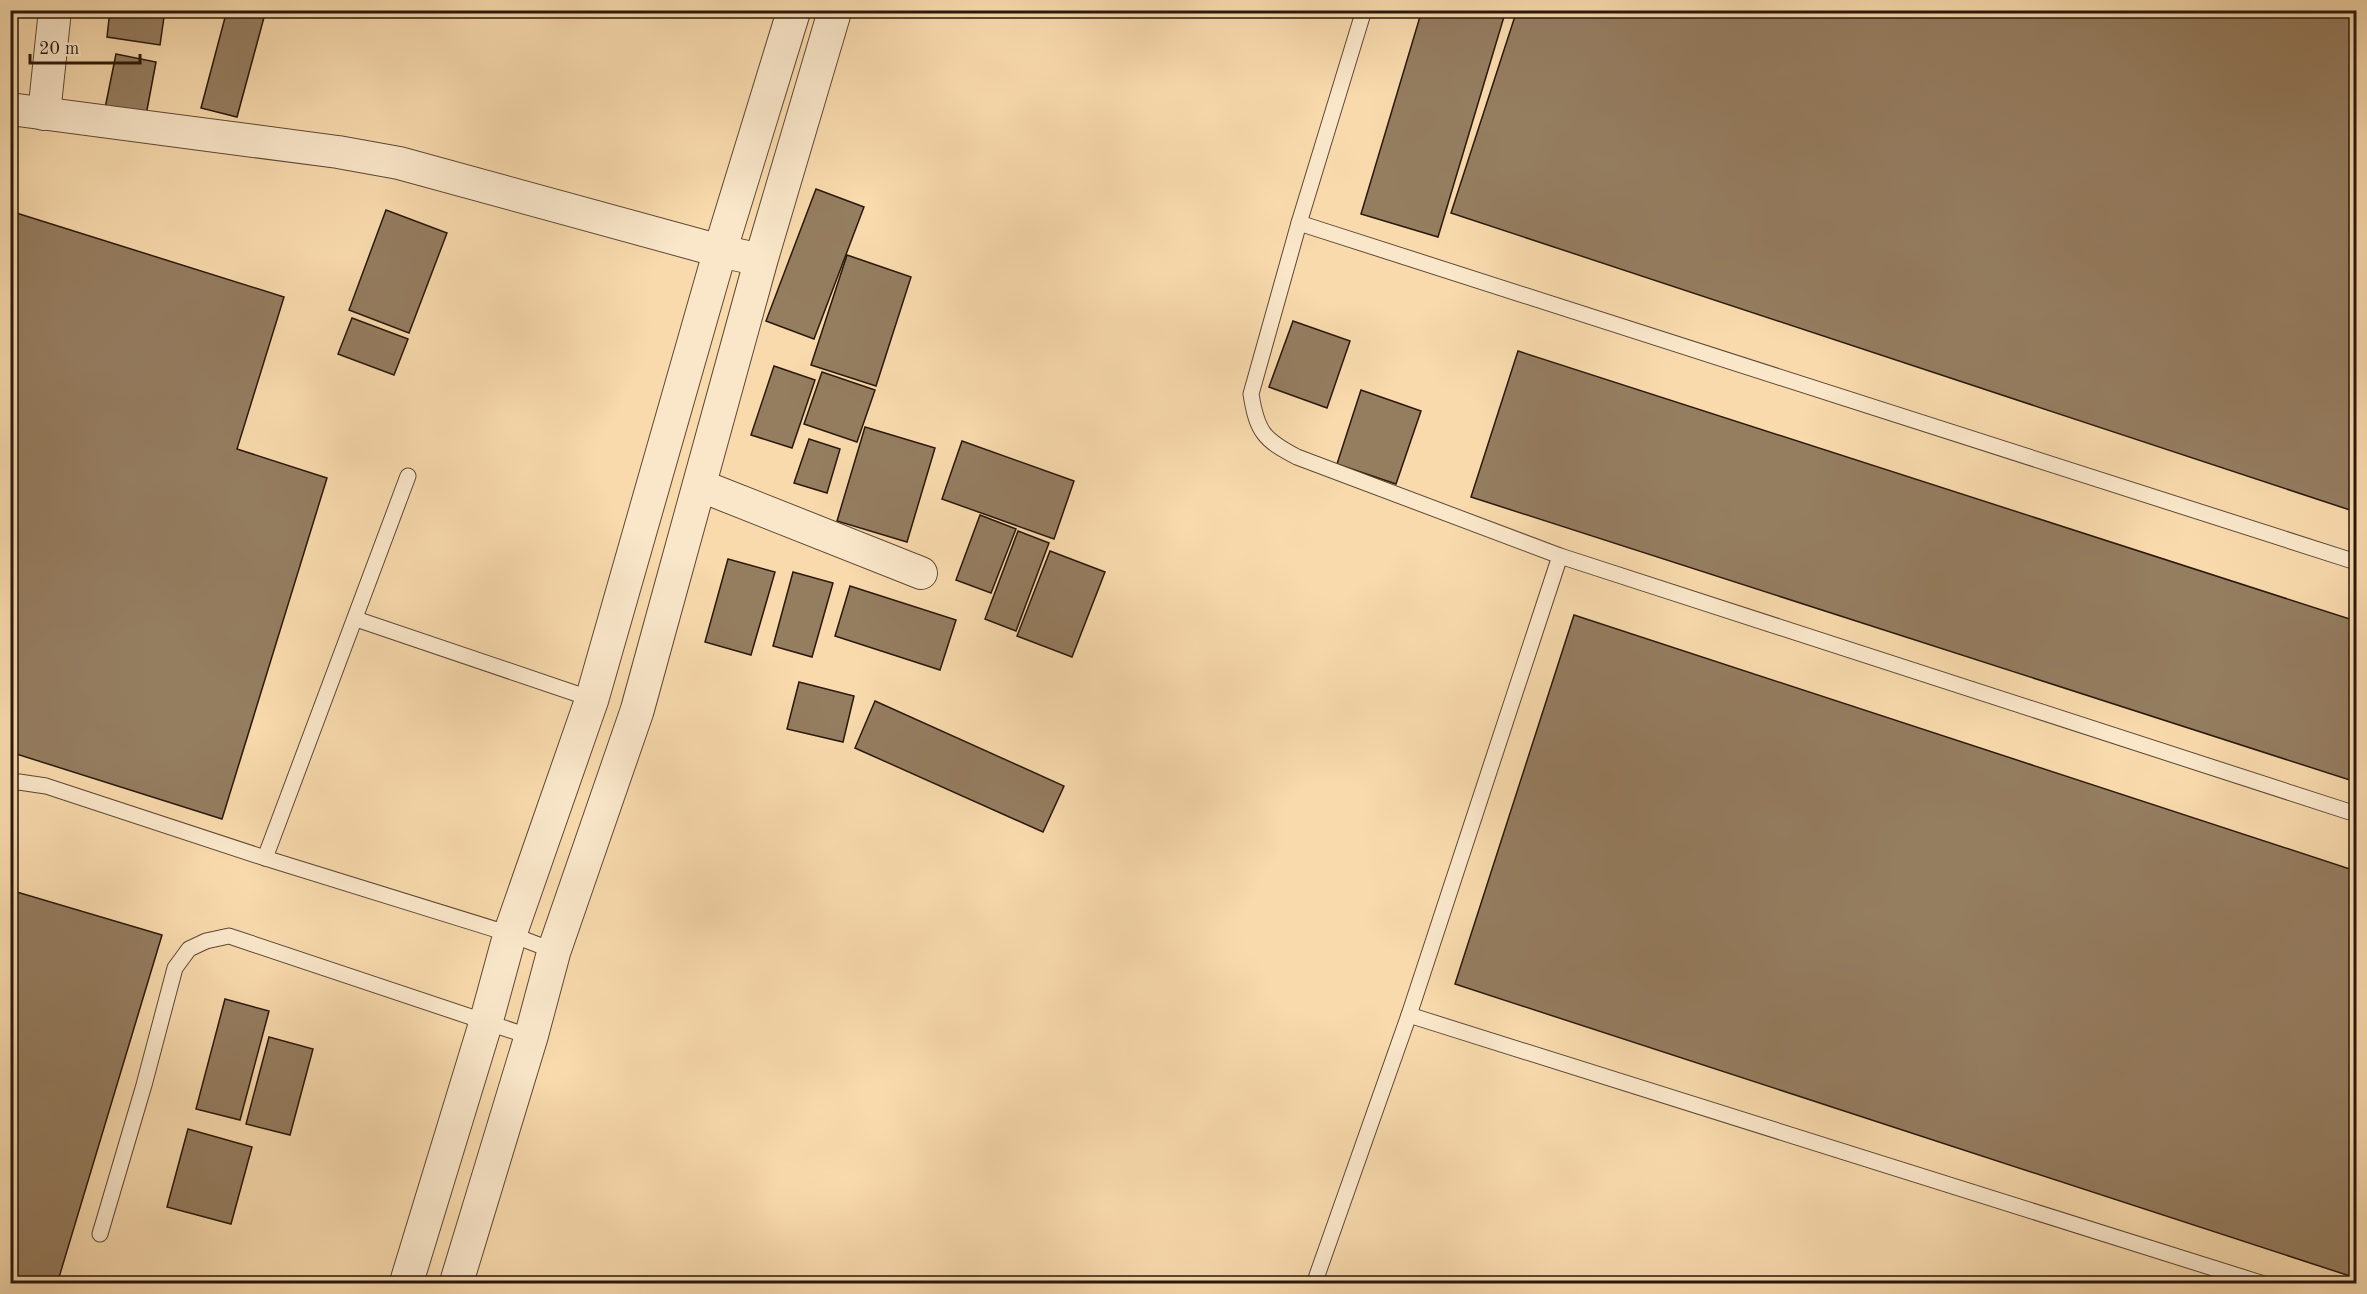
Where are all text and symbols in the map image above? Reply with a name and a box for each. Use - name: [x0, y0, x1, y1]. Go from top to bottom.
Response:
- scale bar: [30, 27, 140, 65]
- text: 20 m: [39, 40, 79, 58]

